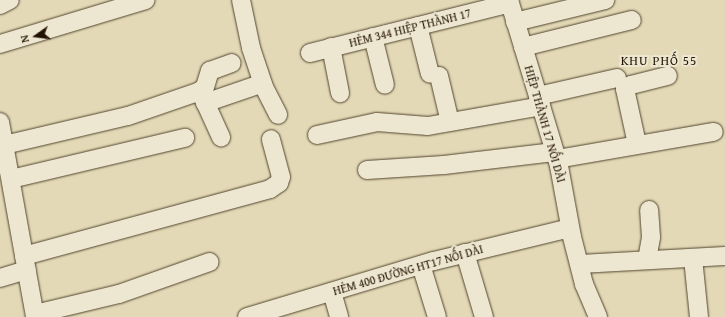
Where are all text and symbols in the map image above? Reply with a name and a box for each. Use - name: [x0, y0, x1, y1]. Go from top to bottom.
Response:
- street label: HẺM 344 HIỆP THÀNH 17: [347, 6, 473, 50]
- north arrow: [16, 16, 56, 56]
- text: N: [16, 33, 33, 44]
- district label: KHU PHỐ 55: [621, 53, 697, 69]
- street label: HIỆP THÀNH 17 NỐI DÀI: [521, 64, 569, 184]
- street label: HẺM 400 ĐƯỜNG HT17 NỐI DÀI: [331, 242, 485, 298]

